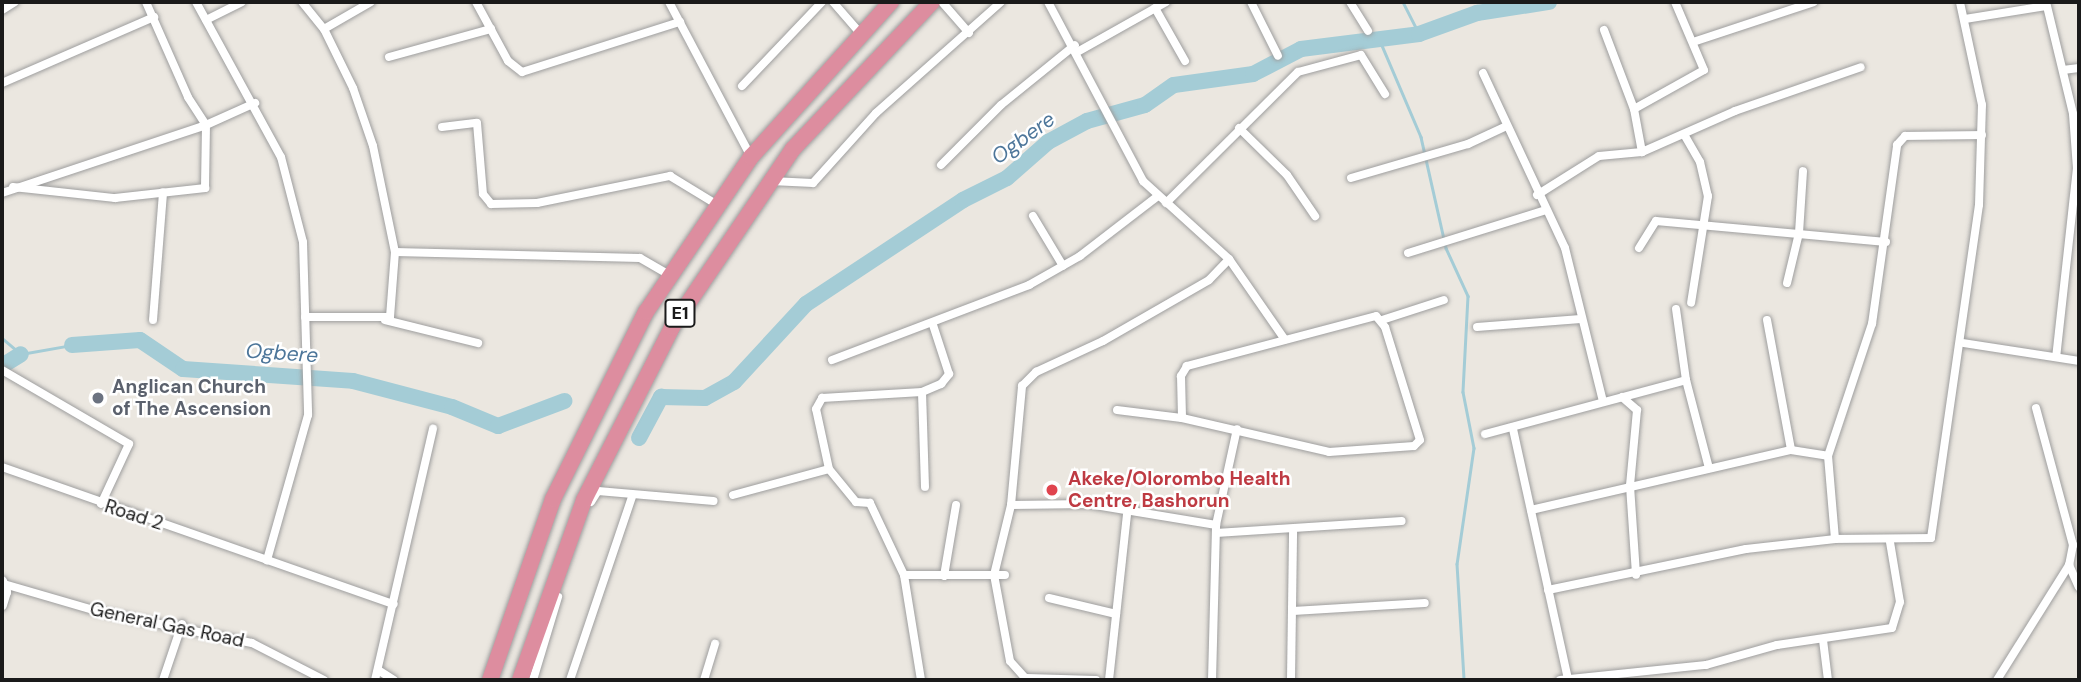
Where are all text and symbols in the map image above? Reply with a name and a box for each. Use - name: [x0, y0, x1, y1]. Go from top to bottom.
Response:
- water label: Ogbere: [986, 107, 1060, 169]
- road number: E1: [664, 298, 696, 328]
- water label: Ogbere: [245, 338, 319, 368]
- place label: Anglican Church of The Ascension: [112, 376, 271, 420]
- marker: Anglican Church of The Ascension: [90, 390, 106, 406]
- place label: Akeke/Olorombo Health Centre, Bashorun: [1068, 468, 1291, 512]
- marker: Akeke/Olorombo Health Centre, Bashorun: [1042, 480, 1062, 500]
- street label: Road 2: [102, 495, 166, 535]
- street label: General Gas Road: [88, 598, 246, 652]

